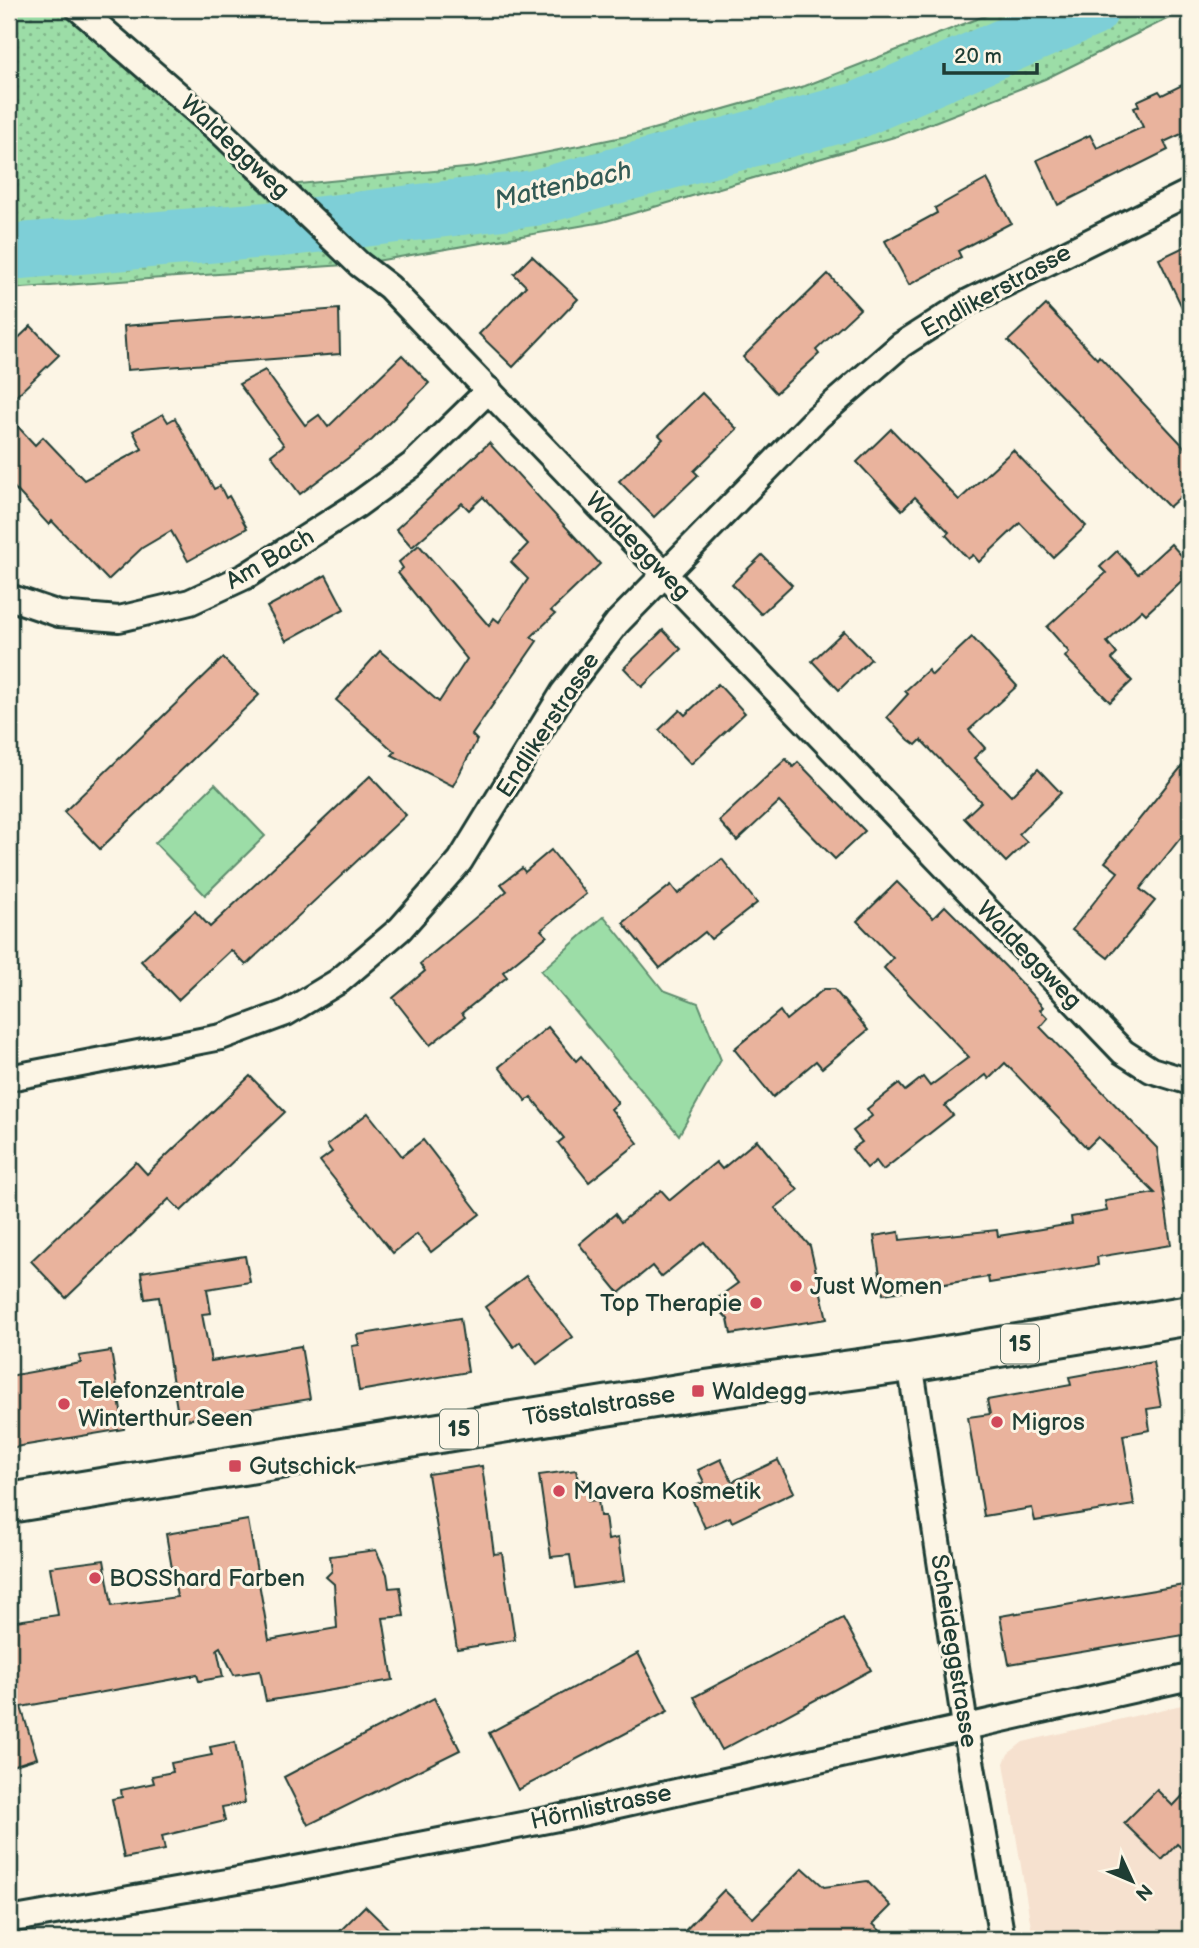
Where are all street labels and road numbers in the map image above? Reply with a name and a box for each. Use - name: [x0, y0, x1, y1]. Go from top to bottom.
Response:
- street label: Waldeggweg: [174, 89, 296, 205]
- street label: Endlikerstrasse: [916, 238, 1076, 344]
- street label: Waldeggweg: [579, 486, 697, 606]
- street label: Am Bach: [221, 522, 319, 596]
- street label: Endlikerstrasse: [490, 647, 606, 803]
- street label: Waldeggweg: [970, 895, 1088, 1015]
- road number: 15: [1001, 1324, 1039, 1364]
- street label: Tösstalstrasse: [521, 1380, 677, 1432]
- road number: 15: [440, 1410, 478, 1448]
- street label: Scheideggstrasse: [924, 1552, 984, 1750]
- street label: Hörnlistrasse: [528, 1778, 674, 1836]

